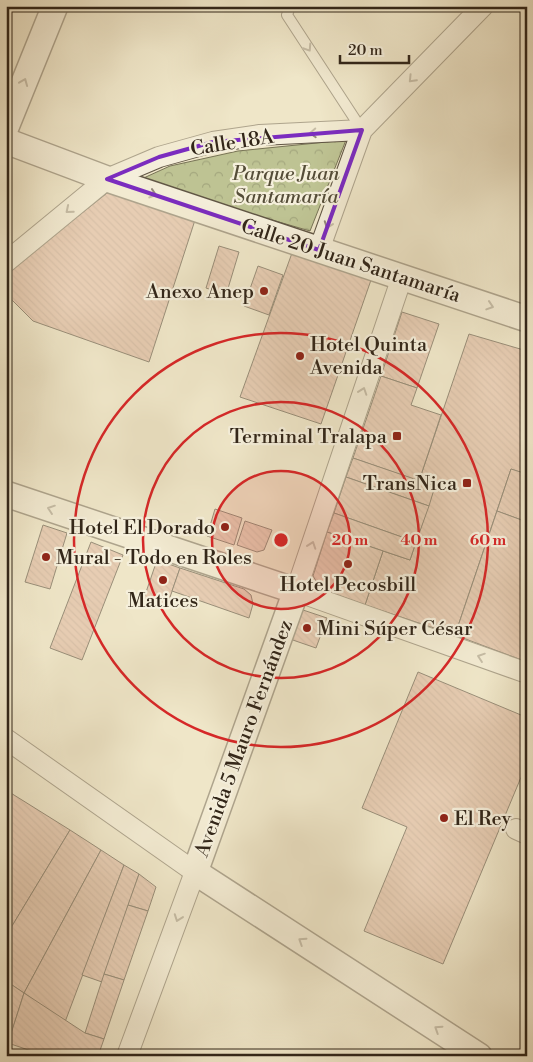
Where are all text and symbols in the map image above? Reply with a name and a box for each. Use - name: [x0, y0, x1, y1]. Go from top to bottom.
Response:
- scale bar: [340, 32, 409, 64]
- text: 20 m: [348, 41, 383, 60]
- one-way arrow: [302, 43, 312, 52]
- one-way arrow: [409, 73, 418, 82]
- one-way arrow: [18, 78, 29, 87]
- street label: Calle 18A: [189, 124, 277, 162]
- one-way arrow: [309, 127, 317, 138]
- park label: Parque Juan Santamaría: [232, 162, 340, 210]
- one-way arrow: [148, 188, 157, 198]
- one-way arrow: [66, 204, 75, 213]
- street label: Calle 20 Juan Santamaría: [238, 214, 464, 309]
- one-way arrow: [324, 221, 334, 229]
- place label: Anexo Anep: [145, 280, 254, 305]
- marker: Anexo Anep: [258, 285, 270, 297]
- one-way arrow: [485, 301, 494, 311]
- place label: Hotel Quinta Avenida: [309, 333, 428, 381]
- marker: Hotel Quinta Avenida: [294, 350, 306, 362]
- one-way arrow: [358, 387, 368, 396]
- place label: Terminal Tralapa: [230, 425, 388, 450]
- marker: Terminal Tralapa: [391, 430, 403, 442]
- place label: TransNica: [363, 472, 458, 497]
- marker: TransNica: [461, 477, 473, 489]
- one-way arrow: [47, 505, 55, 515]
- place label: Hotel El Dorado: [69, 516, 215, 541]
- marker: Hotel El Dorado: [219, 521, 231, 533]
- centre of rings: [272, 531, 290, 549]
- text: 20 m: [332, 531, 369, 550]
- text: 40 m: [400, 531, 438, 550]
- text: 60 m: [470, 531, 507, 550]
- one-way arrow: [306, 541, 316, 550]
- place label: Mural - Todo en Roles: [56, 546, 252, 571]
- marker: Mural - Todo en Roles: [40, 551, 52, 563]
- marker: Hotel Pecosbill: [342, 558, 354, 570]
- place label: Hotel Pecosbill: [280, 573, 416, 598]
- marker: Matices: [157, 574, 169, 586]
- place label: Matices: [128, 589, 198, 614]
- street label: Avenida 5 Mauro Fernández: [189, 616, 299, 861]
- place label: Mini Súper César: [317, 617, 473, 642]
- marker: Mini Súper César: [301, 622, 313, 634]
- one-way arrow: [477, 653, 486, 663]
- place label: El Rey: [454, 807, 512, 832]
- marker: El Rey: [438, 812, 450, 824]
- one-way arrow: [174, 913, 184, 922]
- one-way arrow: [298, 938, 307, 948]
- one-way arrow: [435, 1026, 444, 1036]

